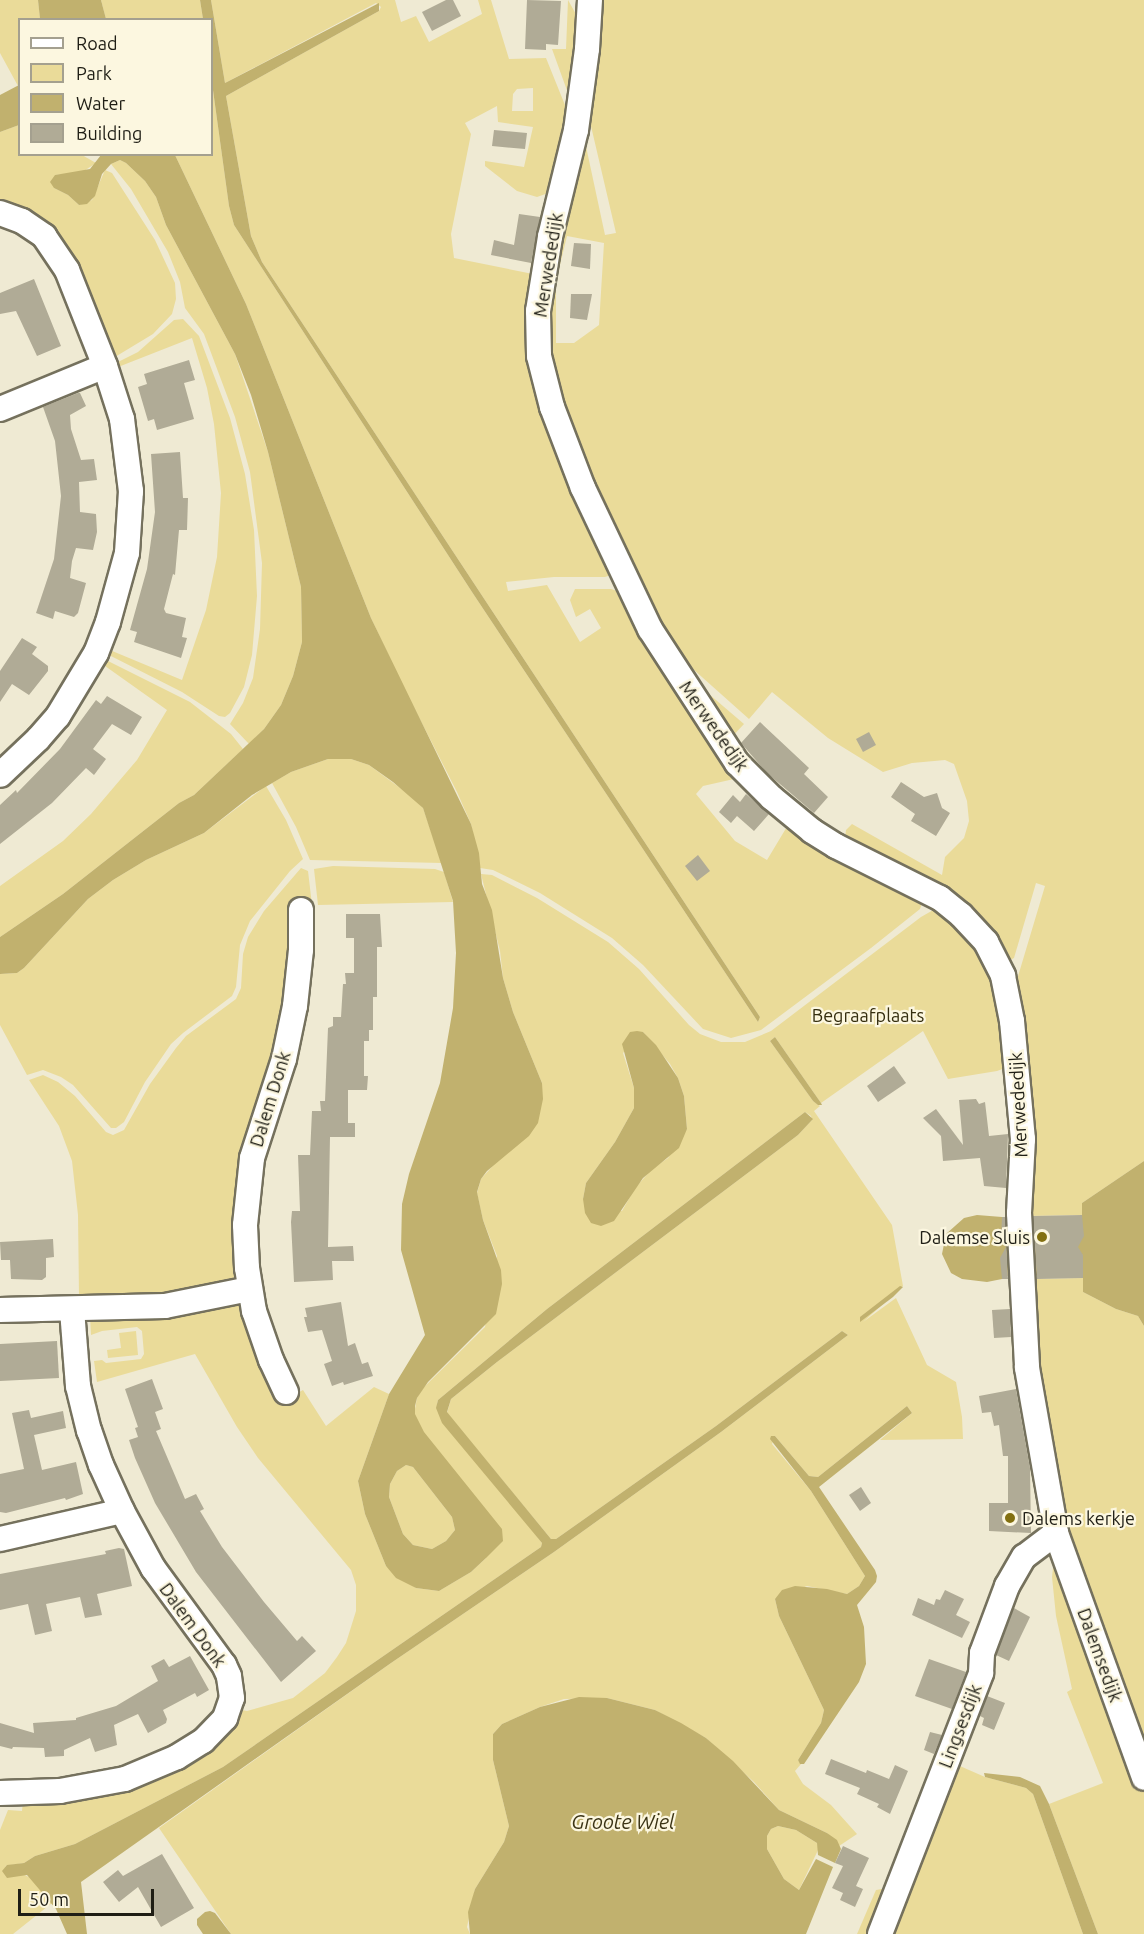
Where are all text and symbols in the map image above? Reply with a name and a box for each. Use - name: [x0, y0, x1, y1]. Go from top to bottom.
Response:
- legend: [18, 18, 213, 156]
- text: Road: [76, 33, 118, 53]
- text: Park: [76, 63, 112, 83]
- text: Water: [76, 93, 125, 113]
- text: Building: [76, 123, 142, 143]
- street label: Merwededijk: [529, 211, 567, 319]
- street label: Merwededijk: [675, 677, 753, 775]
- park label: Begraafplaats: [812, 1004, 924, 1026]
- street label: Dalem Donk: [245, 1049, 295, 1149]
- street label: Merwededijk: [1004, 1052, 1032, 1158]
- place label: Dalemse Sluis: [919, 1226, 1030, 1248]
- marker: Dalemse Sluis: [1035, 1230, 1049, 1244]
- place label: Dalems kerkje: [1022, 1507, 1135, 1529]
- marker: Dalems kerkje: [1003, 1511, 1017, 1525]
- street label: Dalem Donk: [155, 1579, 231, 1671]
- street label: Dalemsedijk: [1073, 1605, 1127, 1705]
- street label: Lingsesdijk: [934, 1681, 986, 1771]
- water label: Groote Wiel: [571, 1809, 675, 1833]
- scale bar: [21, 1877, 158, 1915]
- text: 50 m: [29, 1889, 69, 1909]

